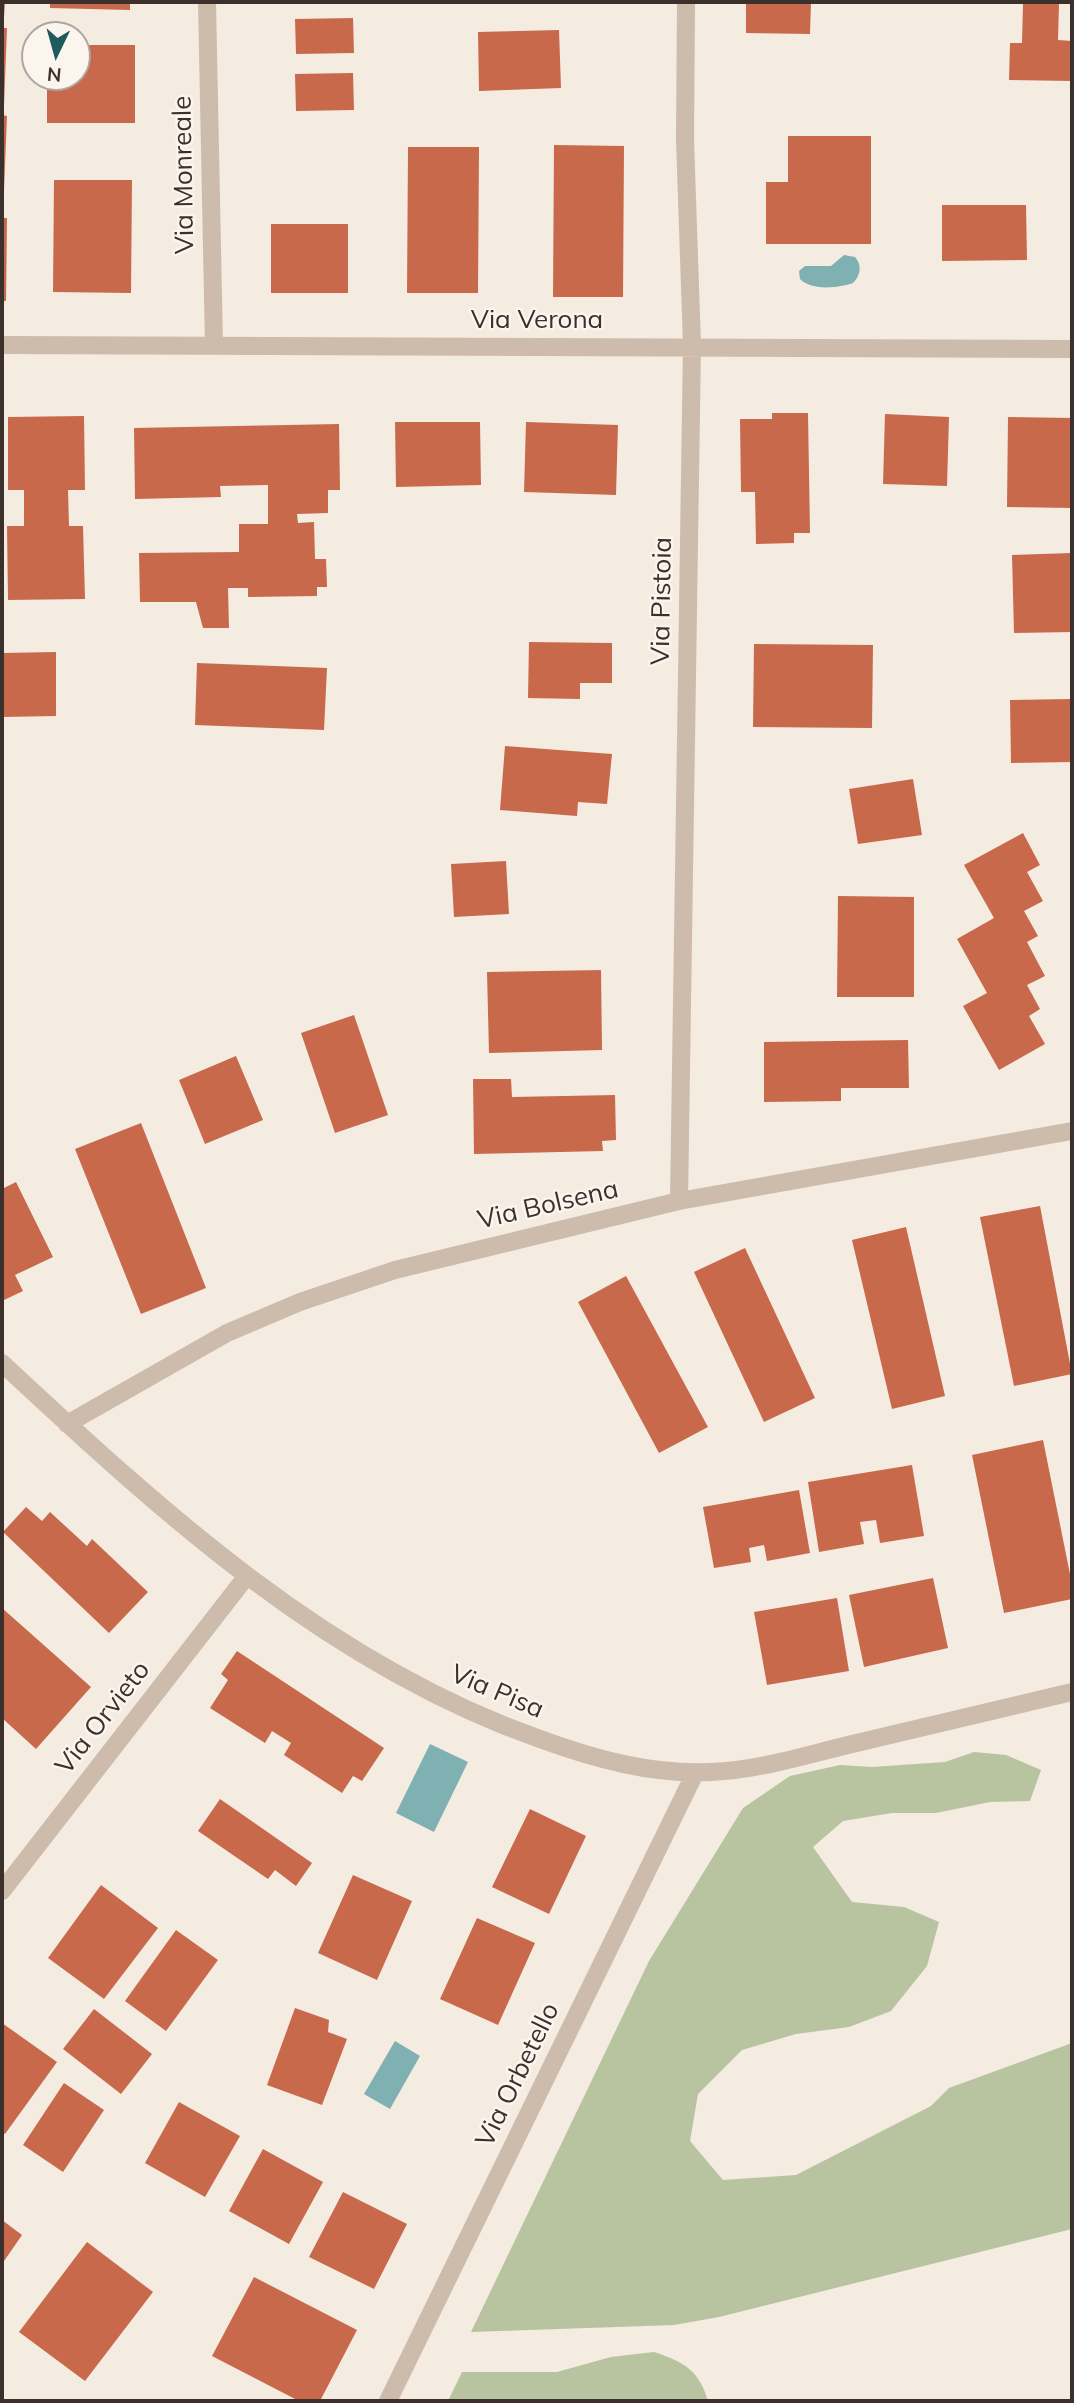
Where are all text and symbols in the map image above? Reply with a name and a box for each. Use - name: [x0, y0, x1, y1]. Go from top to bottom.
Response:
- north arrow: [21, 21, 91, 91]
- text: N: [46, 62, 63, 88]
- street label: Via Monreale: [167, 96, 201, 254]
- street label: Via Verona: [471, 304, 603, 336]
- street label: Via Pistoia: [645, 537, 679, 665]
- street label: Via Bolsena: [475, 1174, 621, 1236]
- street label: Via Orvieto: [49, 1655, 157, 1781]
- street label: Via Pisa: [446, 1658, 548, 1726]
- street label: Via Orbetello: [470, 1998, 566, 2152]

